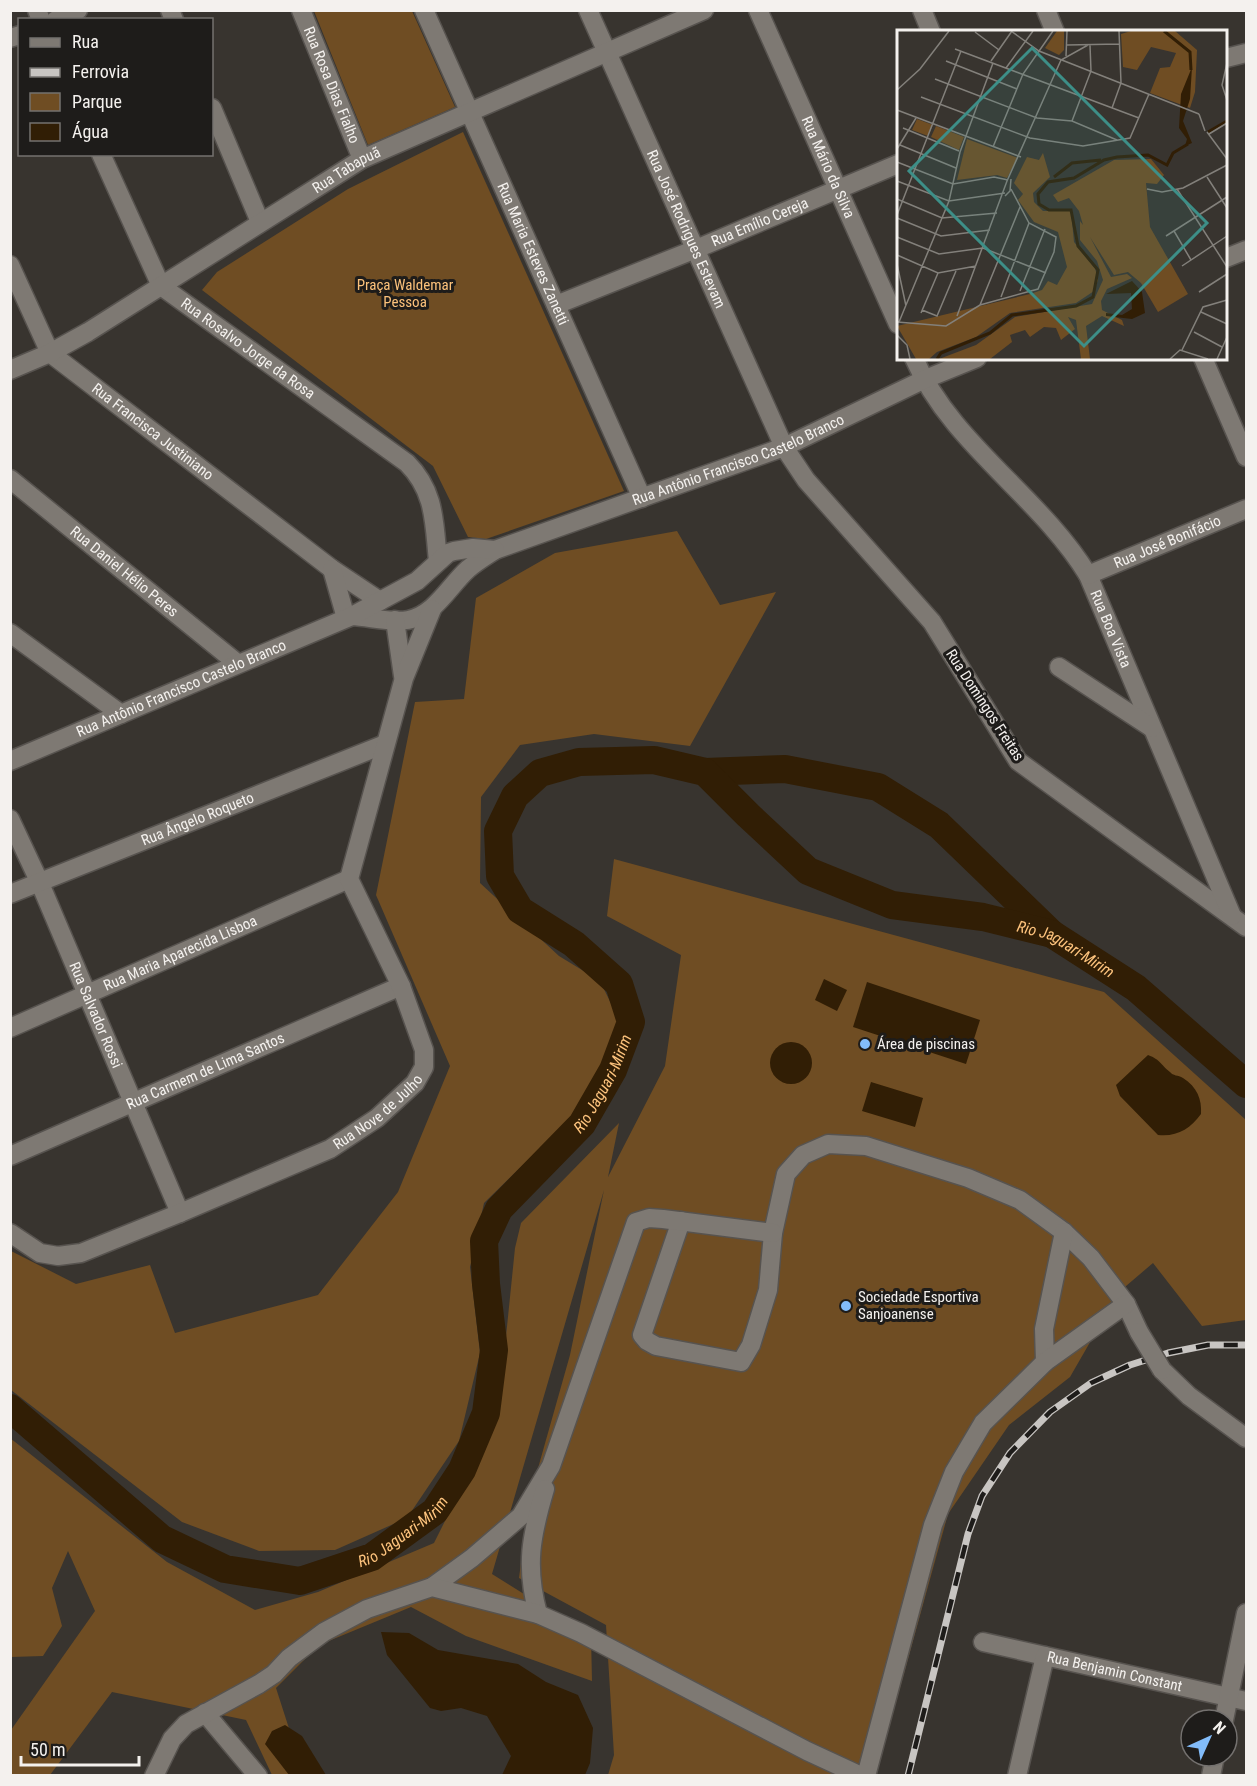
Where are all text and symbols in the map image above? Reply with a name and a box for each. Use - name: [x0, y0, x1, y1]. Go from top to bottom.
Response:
- legend: [18, 18, 213, 156]
- street label: Rua Rosa Dias Fialho: [300, 24, 364, 146]
- inset map: [897, 30, 1227, 360]
- text: Rua: [72, 31, 99, 52]
- text: Ferrovia: [72, 61, 129, 82]
- text: Parque: [72, 91, 122, 112]
- street label: Rua Mário da Silva: [797, 113, 859, 221]
- text: Água: [72, 121, 109, 142]
- street label: Rua Tabapuã: [309, 143, 383, 197]
- street label: Rua José Rodrigues Estevam: [643, 147, 730, 311]
- street label: Rua Maria Esteves Zanetti: [493, 180, 573, 328]
- street label: Rua Emílio Cereja: [709, 194, 811, 251]
- park label: Praça Waldemar Pessoa: [357, 276, 454, 311]
- street label: Rua Rosalvo Jorge da Rosa: [177, 294, 318, 403]
- street label: Rua Francisca Justiniano: [88, 379, 217, 484]
- street label: Rua Antônio Francisco Castelo Branco: [630, 410, 847, 509]
- street label: Rua José Bonifácio: [1111, 512, 1224, 572]
- street label: Rua Daniel Hélio Peres: [66, 522, 182, 621]
- street label: Rua Boa Vista: [1086, 587, 1135, 671]
- street label: Rua Antônio Francisco Castelo Branco: [74, 636, 289, 741]
- street label: Rua Domingos Freitas: [942, 646, 1028, 764]
- street label: Rua Ângelo Roqueto: [139, 788, 257, 850]
- street label: Rua Maria Aparecida Lisboa: [101, 912, 260, 995]
- water label: Rio Jaguari-Mirim: [1015, 916, 1118, 981]
- street label: Rua Salvador Rossi: [65, 959, 126, 1071]
- street label: Rua Carmem de Lima Santos: [124, 1029, 287, 1113]
- water label: Rio Jaguari-Mirim: [569, 1032, 635, 1137]
- place label: Área de piscinas: [877, 1035, 975, 1053]
- marker: Área de piscinas: [858, 1037, 872, 1051]
- street label: Rua Nove de Julho: [330, 1072, 427, 1153]
- place label: Sociedade Esportiva Sanjoanense: [858, 1288, 979, 1323]
- marker: Sociedade Esportiva Sanjoanense: [839, 1299, 853, 1313]
- water label: Rio Jaguari-Mirim: [355, 1493, 452, 1571]
- street label: Rua Benjamin Constant: [1045, 1648, 1184, 1695]
- north arrow: [1179, 1708, 1239, 1768]
- text: N: [1209, 1718, 1229, 1738]
- scale bar: [21, 1729, 140, 1767]
- text: 50 m: [30, 1739, 65, 1760]

